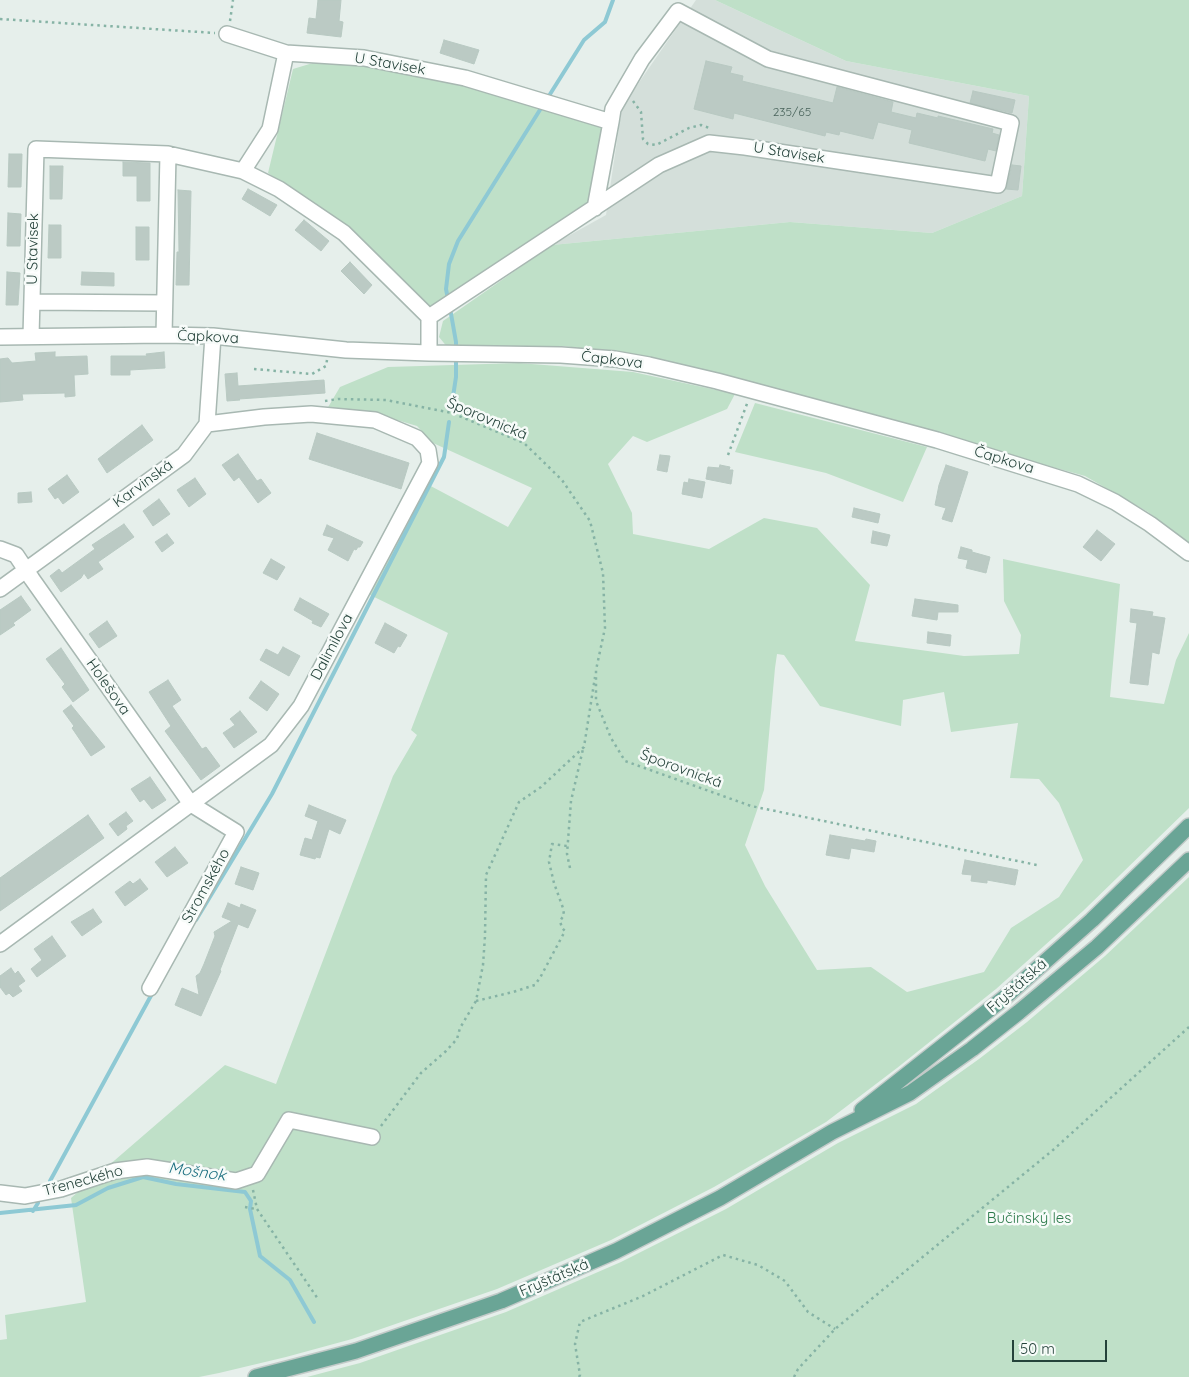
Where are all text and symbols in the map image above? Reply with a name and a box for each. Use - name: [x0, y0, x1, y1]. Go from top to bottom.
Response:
- street label: U Stavisek: [353, 49, 427, 79]
- house number: 235/65: [773, 105, 811, 119]
- street label: U Stavisek: [752, 138, 826, 168]
- street label: U Stavisek: [23, 213, 43, 285]
- street label: Čapkova: [177, 326, 239, 348]
- street label: Čapkova: [580, 347, 644, 373]
- street label: Šporovnická: [444, 394, 530, 444]
- street label: Čapkova: [972, 442, 1036, 478]
- street label: Karvinská: [110, 456, 176, 512]
- street label: Dalimilova: [307, 611, 357, 683]
- street label: Holešova: [82, 655, 134, 719]
- street label: Šporovnická: [638, 746, 724, 792]
- street label: Stromského: [178, 846, 234, 926]
- street label: Fryštátská: [983, 955, 1051, 1017]
- water label: Mošnok: [167, 1158, 227, 1186]
- street label: Třeneckého: [41, 1162, 125, 1200]
- park label: Bučinský les: [987, 1209, 1071, 1227]
- street label: Fryštátská: [517, 1255, 591, 1301]
- scale bar: [1014, 1330, 1109, 1362]
- text: 50 m: [1020, 1339, 1055, 1358]

